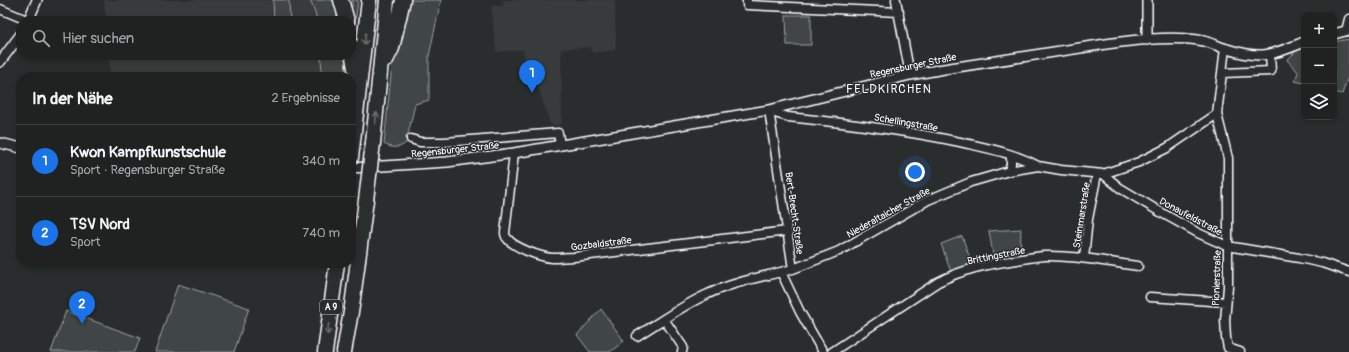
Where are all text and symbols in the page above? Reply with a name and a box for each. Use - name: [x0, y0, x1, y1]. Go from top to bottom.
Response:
- map controls: [1301, 12, 1337, 120]
- button: +: [1301, 12, 1337, 48]
- search box: [16, 16, 356, 60]
- icon: search: [30, 27, 52, 49]
- text: Hier suchen: [62, 29, 134, 48]
- one-way arrow: [361, 32, 368, 45]
- button: −: [1301, 48, 1337, 84]
- street label: Regensburger Straße: [869, 51, 958, 81]
- pin: 1: [519, 60, 545, 93]
- district label: FELDKIRCHEN: [846, 82, 932, 97]
- button: layers: [1301, 84, 1337, 120]
- text: In der Nähe: [32, 88, 113, 109]
- text: 2 Ergebnisse: [271, 90, 340, 106]
- street label: Schellingstraße: [873, 111, 939, 135]
- one-way arrow: [372, 112, 380, 125]
- street label: Regensburger Straße: [411, 139, 500, 161]
- text: Kwon Kampfkunstschule: [70, 143, 226, 162]
- text: 1: [42, 153, 48, 169]
- text: 340 m: [302, 153, 340, 169]
- text: Sport · Regensburger Straße: [70, 162, 225, 178]
- your location: [905, 162, 925, 182]
- street label: Bert-Brecht-Straße: [782, 171, 806, 255]
- street label: Steinmarstraße: [1071, 181, 1093, 249]
- street label: Niederaltaicher Straße: [845, 185, 932, 241]
- street label: Donaufeldstraße: [1157, 195, 1224, 239]
- text: TSV Nord: [70, 215, 130, 234]
- text: 2: [41, 225, 49, 241]
- text: 740 m: [302, 225, 340, 241]
- text: Sport: [70, 234, 101, 250]
- street label: Gozbaldstraße: [570, 234, 632, 254]
- street label: Brittingstraße: [966, 244, 1026, 267]
- street label: Pionierstraße: [1210, 250, 1224, 306]
- pin: 2: [69, 291, 95, 324]
- road number: A 9: [320, 300, 342, 314]
- one-way arrow: [324, 322, 332, 335]

